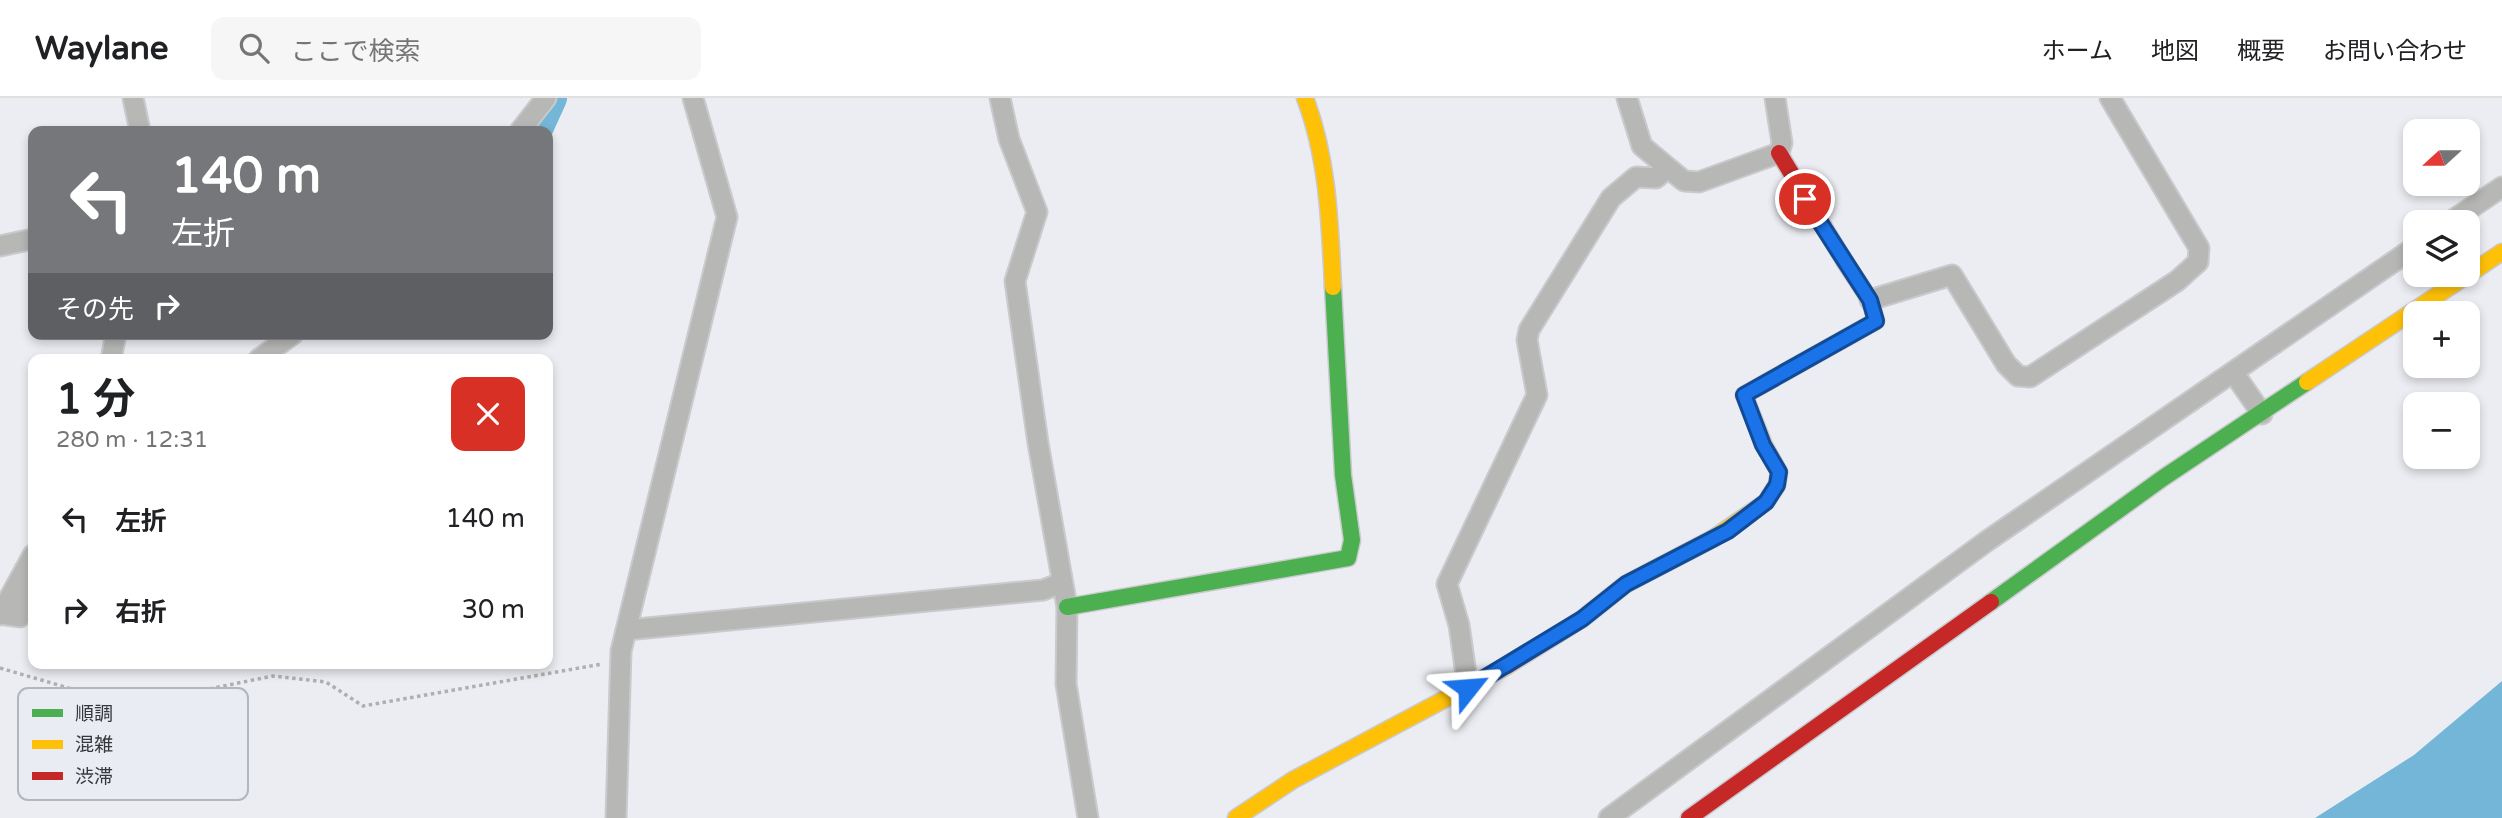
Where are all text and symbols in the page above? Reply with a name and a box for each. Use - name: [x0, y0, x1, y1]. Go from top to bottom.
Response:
- search box: [211, 17, 701, 80]
- text: Waylane: [35, 29, 169, 68]
- icon: search: [235, 29, 273, 67]
- text: ここで検索: [291, 36, 421, 67]
- text: ホーム: [2042, 37, 2113, 66]
- text: 地図: [2151, 37, 2199, 66]
- text: 概要: [2237, 37, 2285, 66]
- text: お問い合わせ: [2323, 37, 2467, 66]
- north arrow: [2403, 119, 2480, 196]
- map controls: [2403, 119, 2480, 469]
- text: 140 m: [171, 147, 321, 206]
- icon: left: [56, 154, 147, 245]
- pin: [1775, 169, 1835, 229]
- icon: arrive: [1786, 180, 1824, 218]
- button: layers: [2403, 210, 2480, 287]
- text: 左折: [171, 215, 235, 253]
- icon: right: [148, 287, 186, 325]
- text: その先: [56, 294, 134, 325]
- button: +: [2403, 301, 2480, 378]
- text: 1 分: [56, 374, 135, 425]
- button: close: [451, 377, 525, 451]
- button: −: [2403, 392, 2480, 469]
- text: 280 m · 12:31: [56, 426, 208, 454]
- icon: left: [56, 500, 94, 538]
- text: 140 m: [445, 503, 525, 534]
- text: 左折: [115, 506, 167, 537]
- icon: right: [56, 591, 94, 629]
- text: 30 m: [462, 594, 525, 625]
- text: 右折: [115, 597, 167, 628]
- position arrow: [1431, 651, 1505, 725]
- legend: [18, 688, 248, 800]
- text: 順調: [75, 703, 113, 725]
- text: 混雑: [75, 734, 113, 756]
- text: 渋滞: [75, 766, 113, 788]

